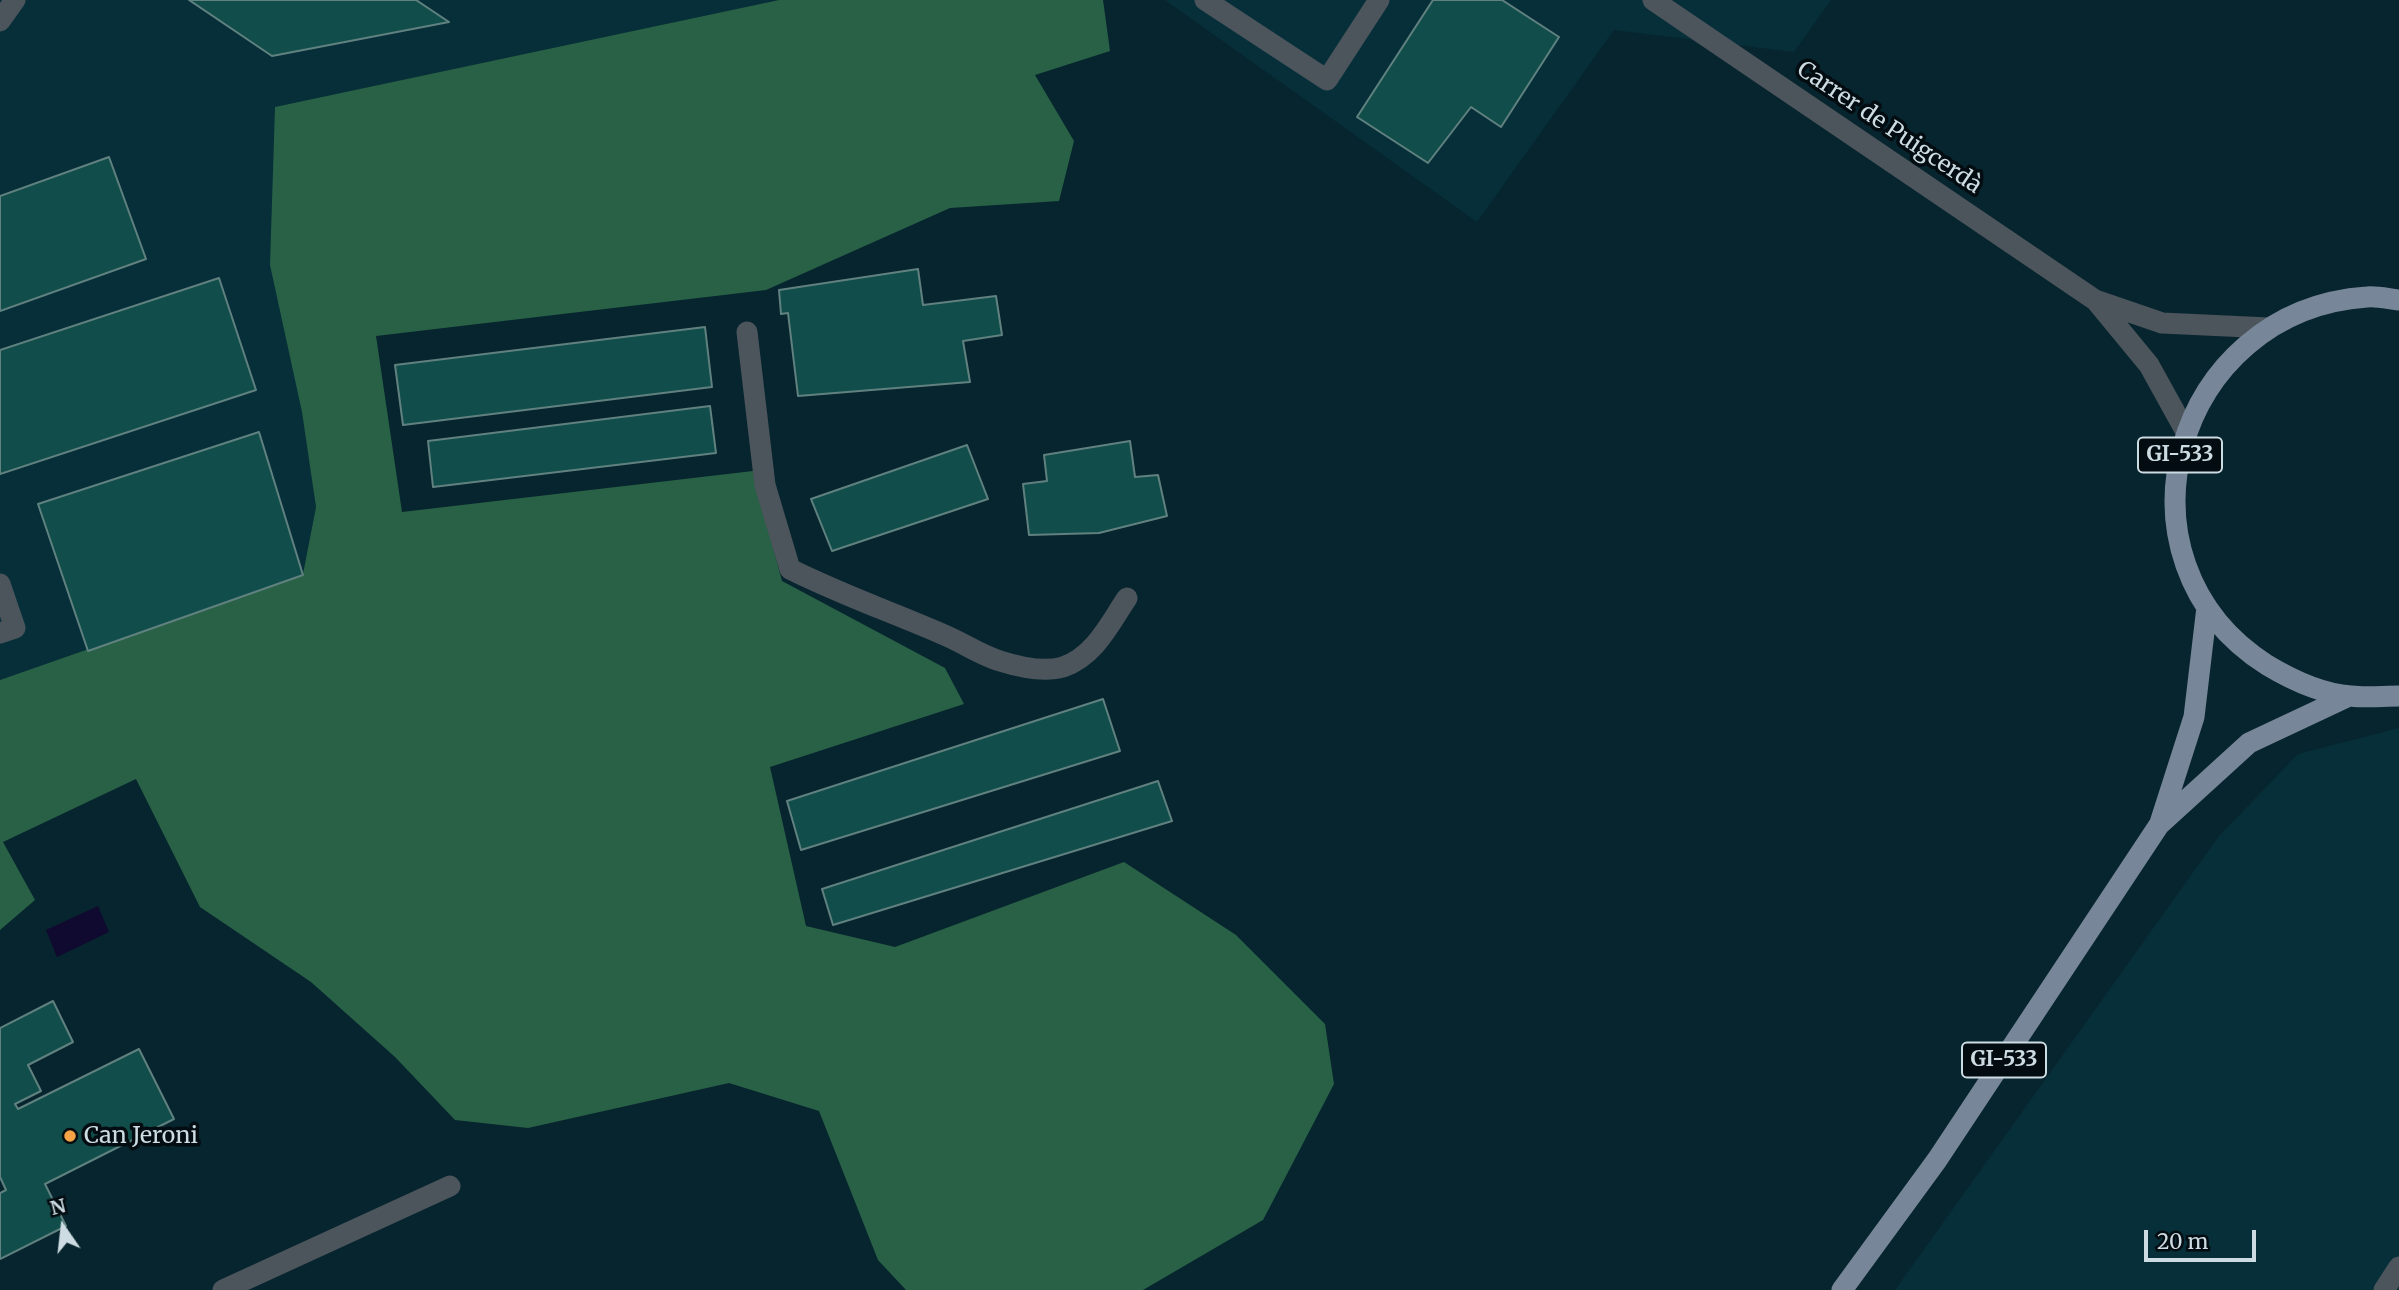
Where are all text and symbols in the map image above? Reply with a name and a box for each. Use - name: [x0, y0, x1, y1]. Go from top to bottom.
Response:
- street label: Carrer de Puigcerdà: [1792, 56, 1986, 200]
- road number: GI-533: [2138, 438, 2222, 472]
- road number: GI-533: [1962, 1042, 2046, 1078]
- place label: Can Jeroni: [84, 1122, 198, 1150]
- marker: Can Jeroni: [62, 1128, 78, 1144]
- north arrow: [28, 1192, 98, 1262]
- text: N: [48, 1193, 68, 1220]
- scale bar: [2147, 1216, 2259, 1260]
- text: 20 m: [2157, 1228, 2208, 1255]

